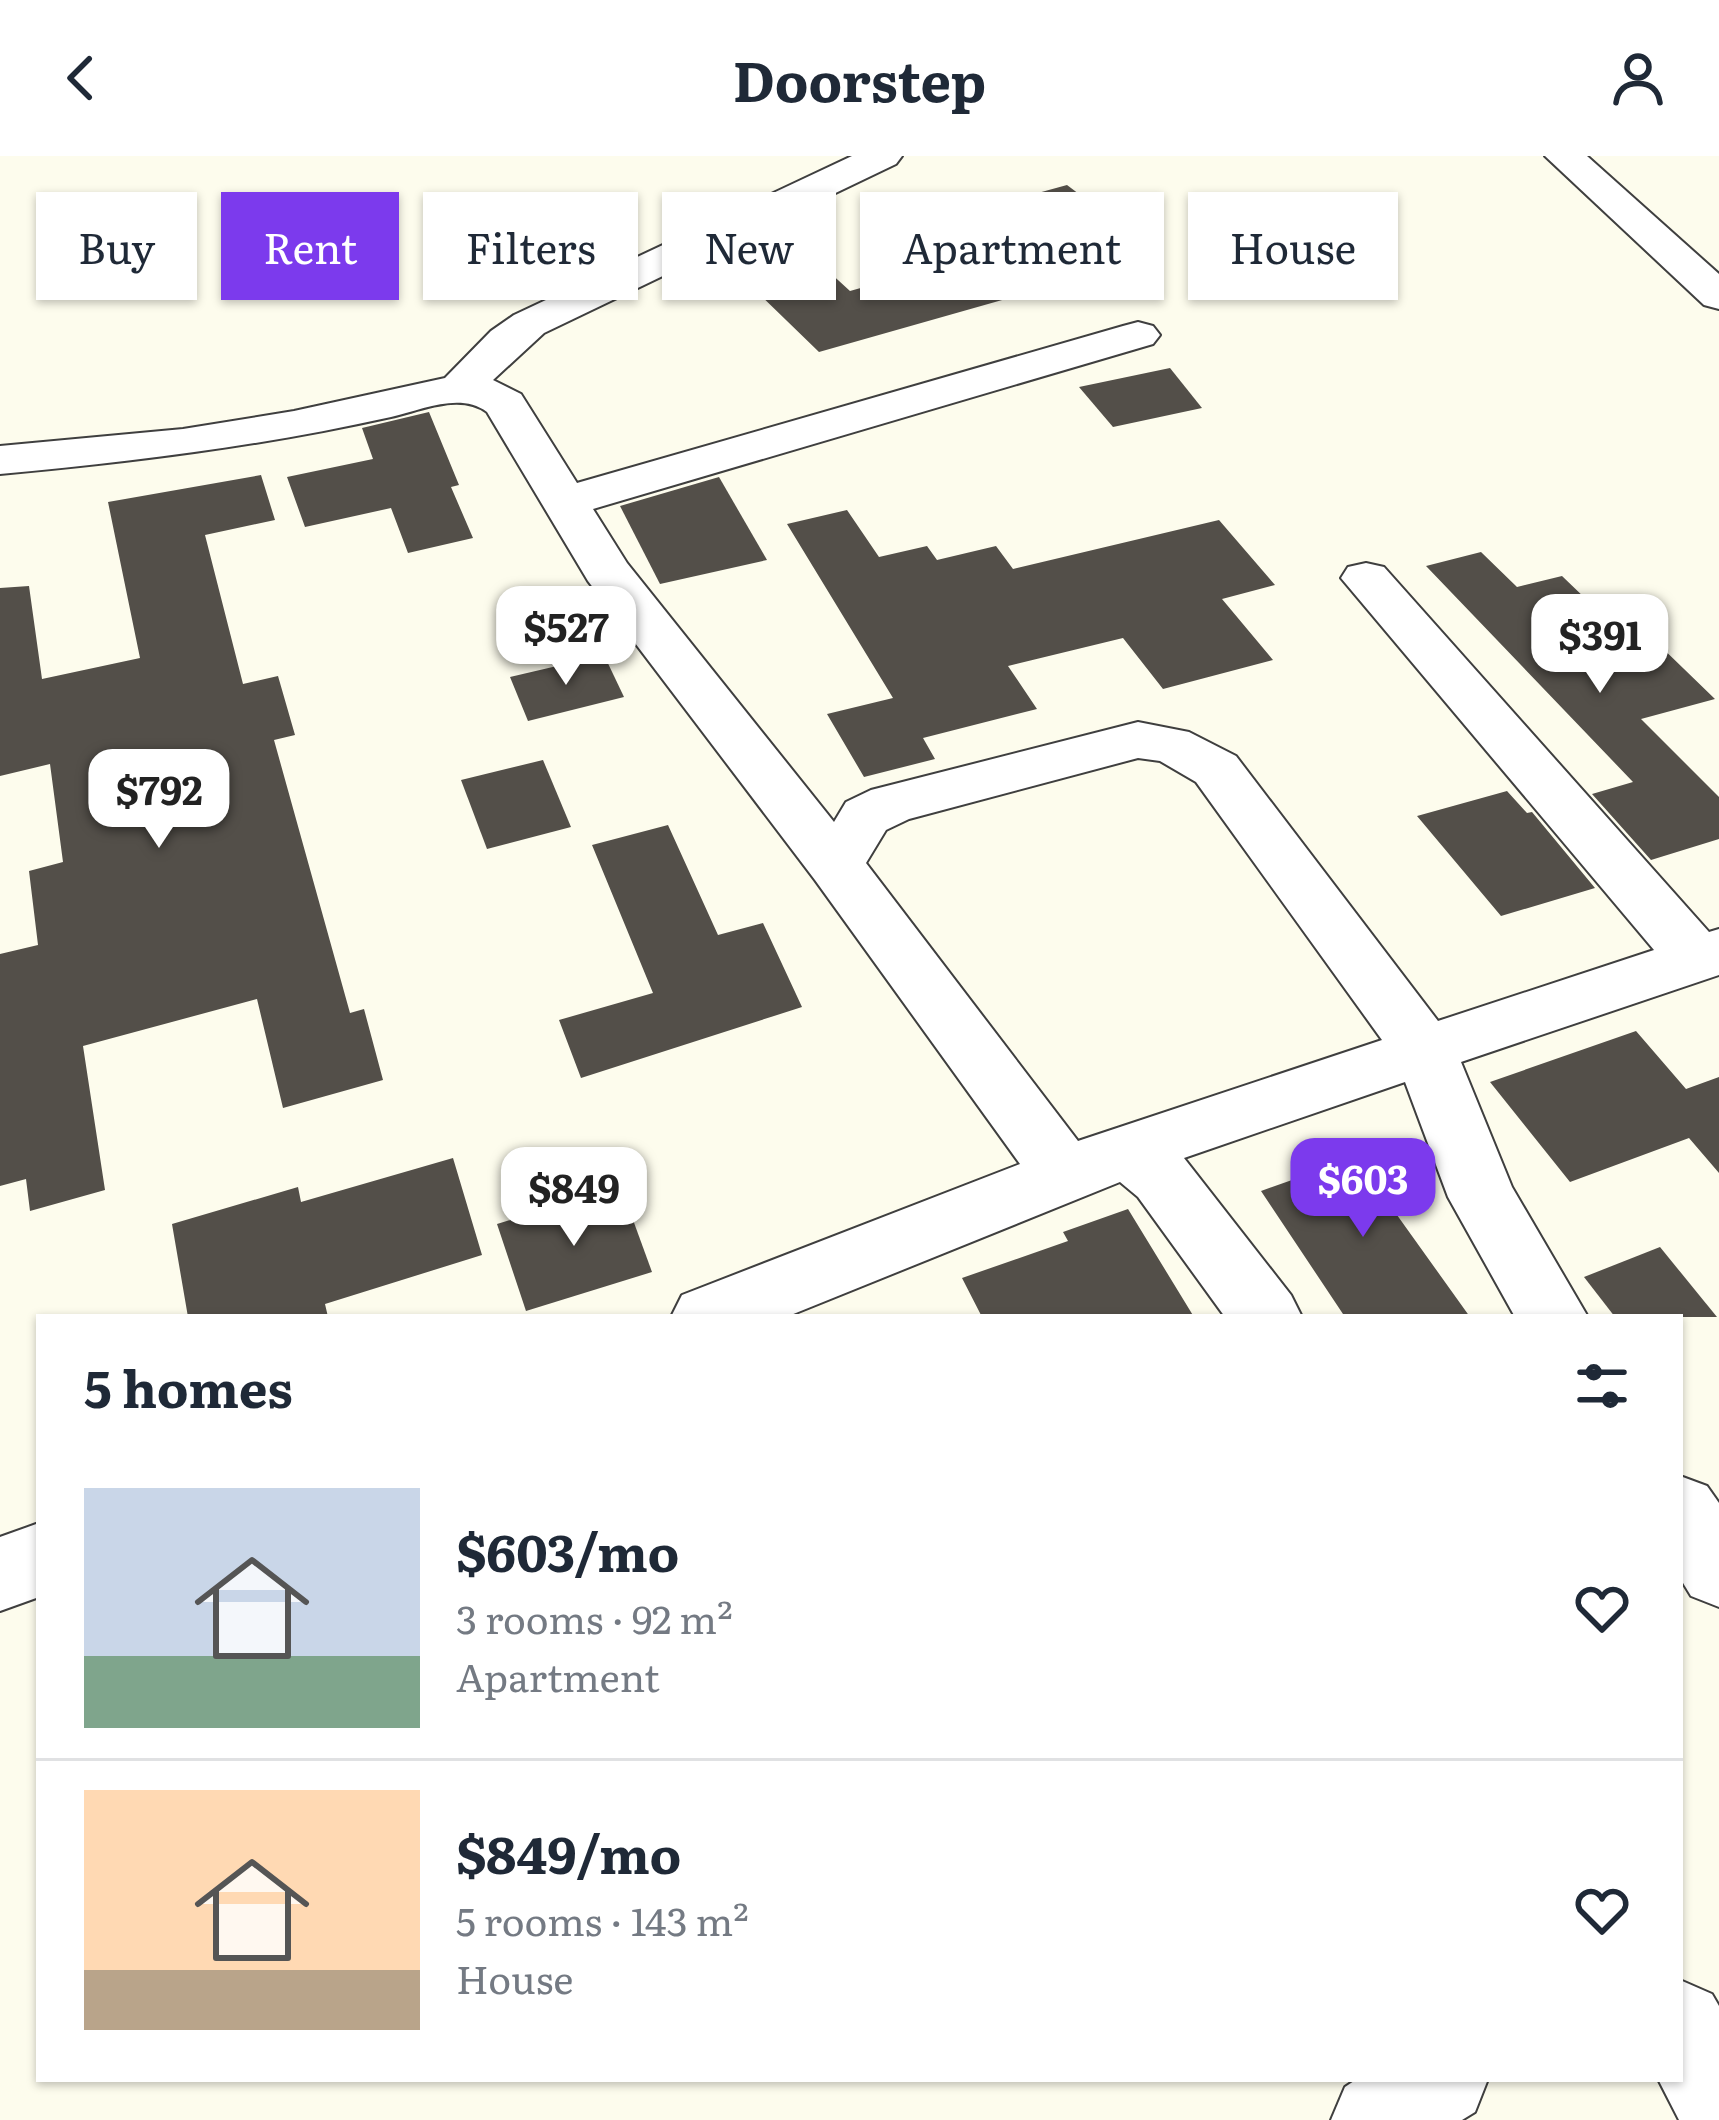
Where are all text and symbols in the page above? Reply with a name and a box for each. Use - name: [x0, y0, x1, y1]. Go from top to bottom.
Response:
- text: Doorstep: [733, 38, 986, 119]
- icon: back: [48, 45, 114, 111]
- icon: person: [1605, 45, 1671, 111]
- chip: Buy: [36, 192, 197, 300]
- chip: Rent: [221, 192, 399, 300]
- chip: Filters: [423, 192, 638, 300]
- chip: New: [662, 192, 836, 300]
- chip: Apartment: [860, 192, 1164, 300]
- chip: House: [1188, 192, 1398, 300]
- pin: $527: [495, 586, 637, 688]
- pin: $391: [1529, 594, 1671, 696]
- text: $527: [523, 596, 609, 654]
- text: $391: [1558, 604, 1642, 662]
- pin: $792: [88, 749, 230, 851]
- text: $792: [115, 759, 203, 817]
- pin: $603: [1292, 1138, 1434, 1240]
- pin: $849: [503, 1147, 645, 1249]
- text: $603: [1317, 1148, 1409, 1206]
- text: $849: [528, 1157, 620, 1215]
- text: 5 homes: [84, 1348, 293, 1424]
- icon: filters: [1569, 1353, 1635, 1419]
- text: $603/mo: [456, 1512, 679, 1588]
- icon: home: [180, 1536, 324, 1680]
- icon: heart: [1569, 1575, 1635, 1641]
- text: 3 rooms · 92 m²: [456, 1588, 733, 1646]
- text: Apartment: [456, 1646, 660, 1704]
- text: $849/mo: [456, 1814, 681, 1890]
- icon: home: [180, 1838, 324, 1982]
- icon: heart: [1569, 1877, 1635, 1943]
- text: 5 rooms · 143 m²: [456, 1890, 749, 1948]
- text: House: [456, 1948, 574, 2006]

